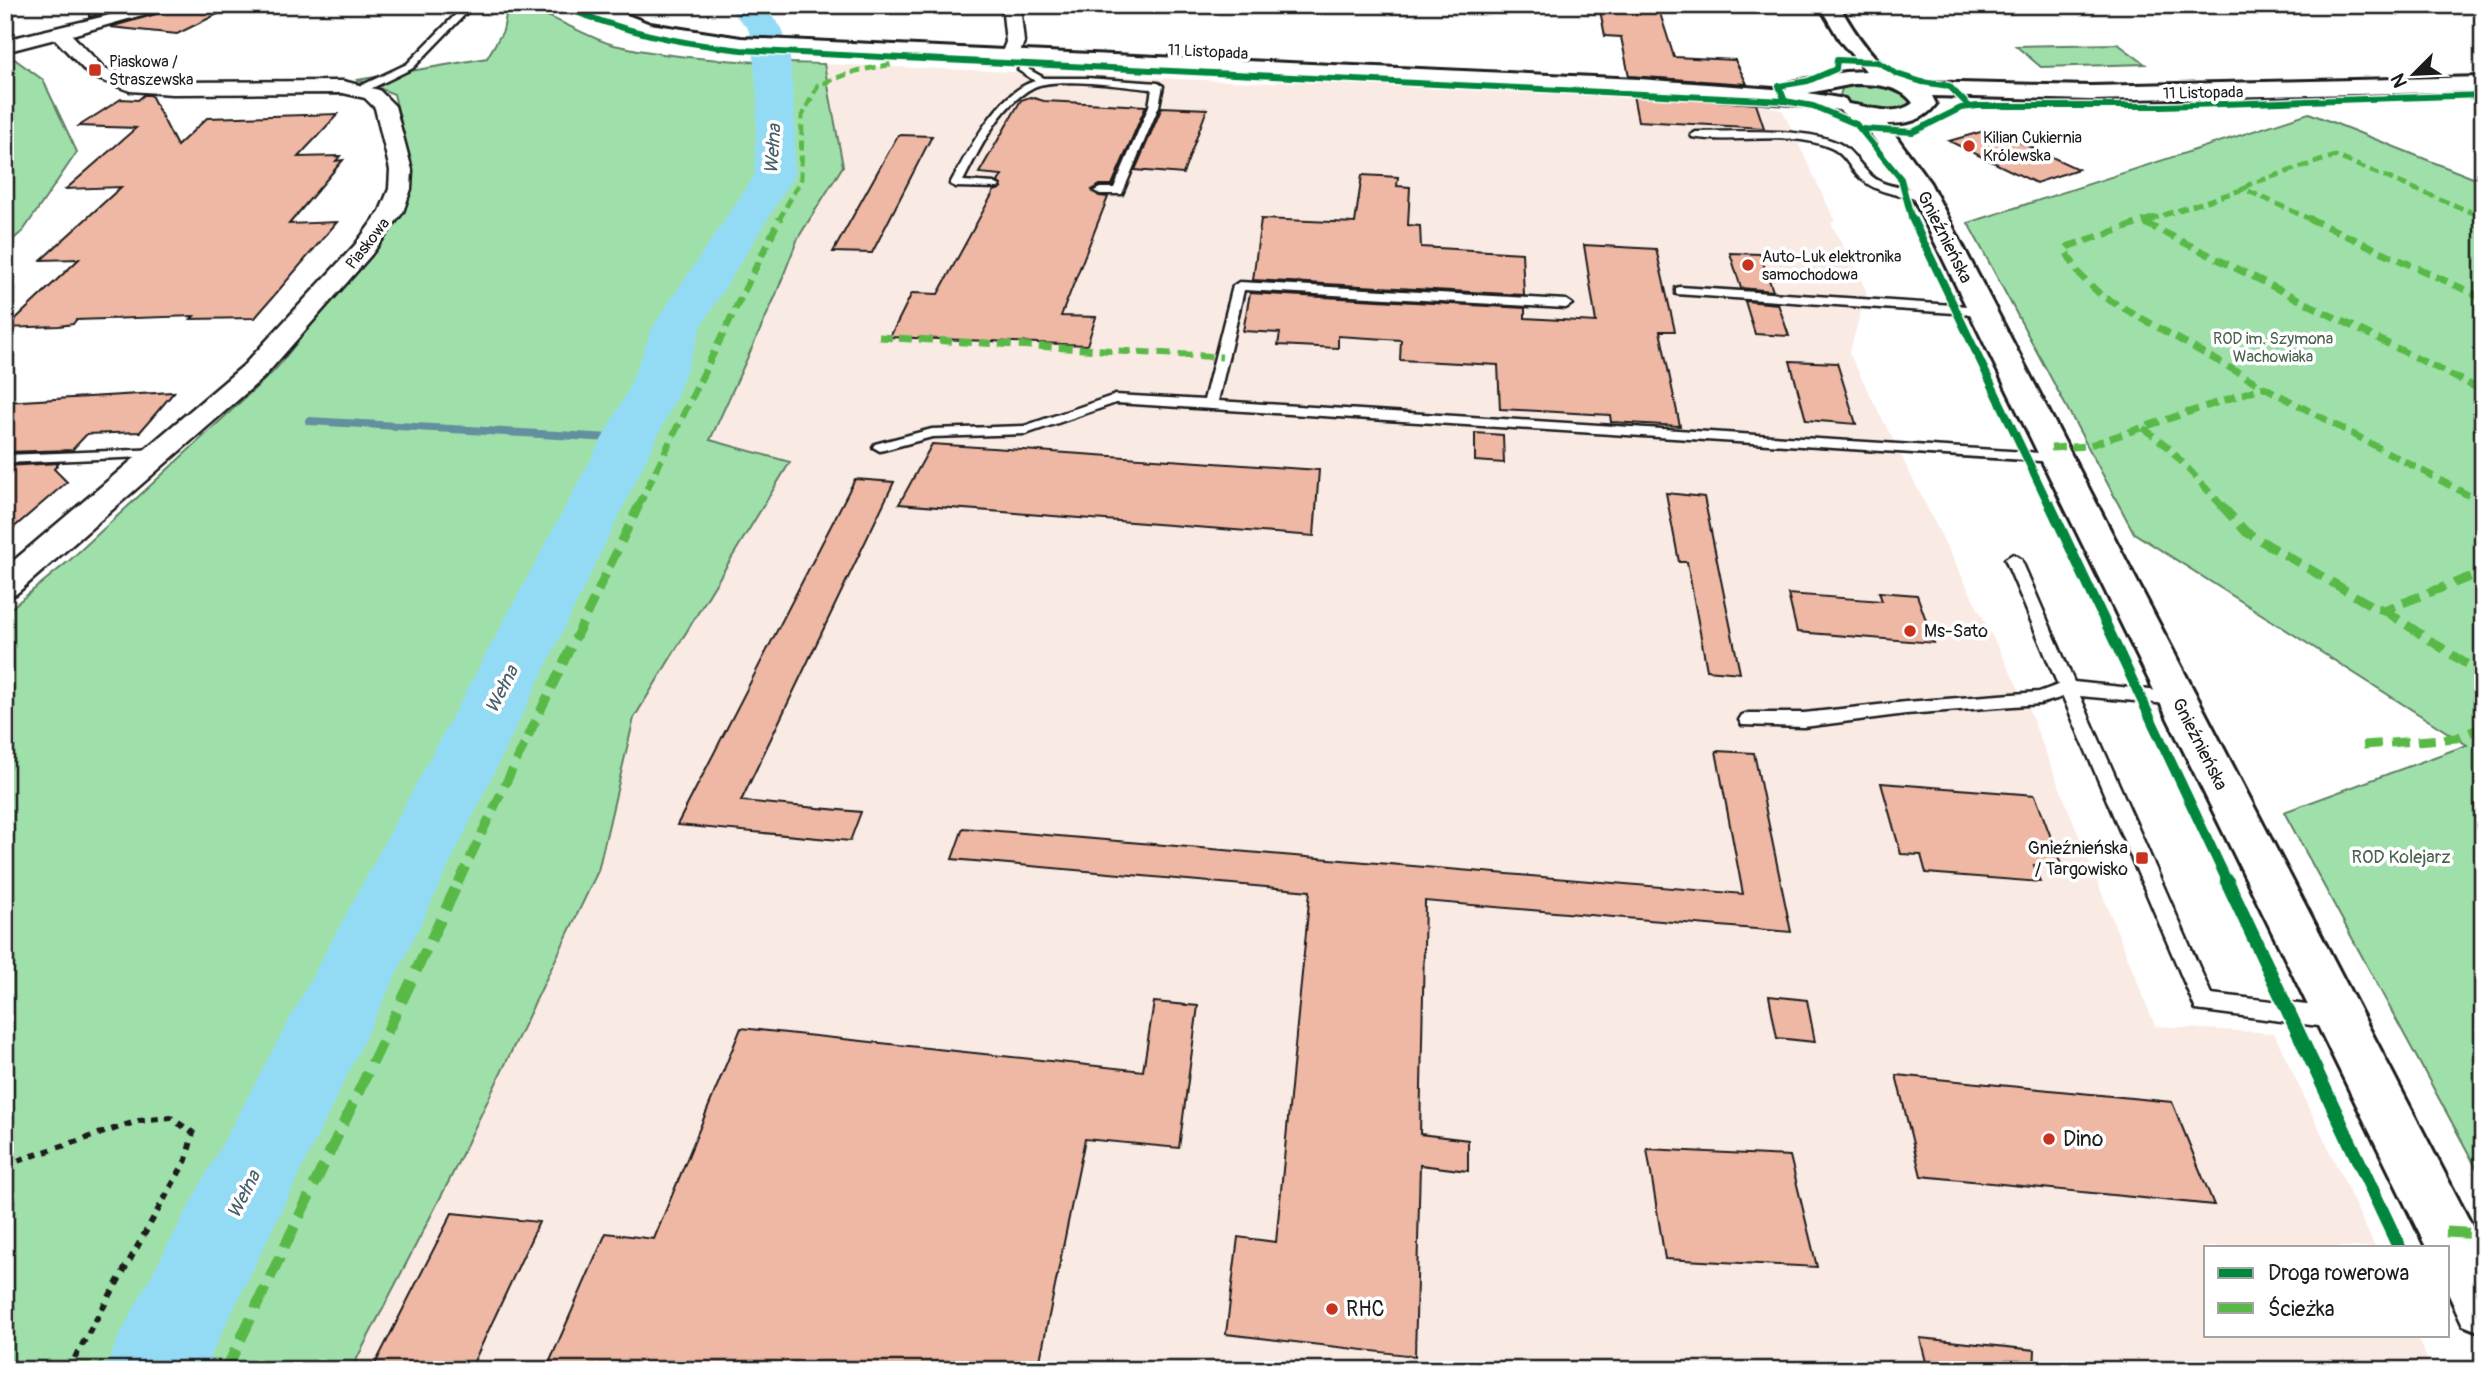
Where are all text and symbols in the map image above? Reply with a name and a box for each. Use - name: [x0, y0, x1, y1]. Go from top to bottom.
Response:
- north arrow: [2380, 38, 2450, 108]
- street label: 11 Listopada: [1167, 40, 1249, 64]
- place label: Piaskowa / Straszewska: [109, 52, 193, 90]
- marker: Piaskowa / Straszewska: [87, 62, 103, 78]
- text: N: [2386, 70, 2413, 91]
- street label: 11 Listopada: [2163, 82, 2243, 104]
- water label: Wełna: [759, 122, 787, 175]
- place label: Kilian Cukiernia Królewska: [1983, 128, 2082, 166]
- marker: Kilian Cukiernia Królewska: [1961, 138, 1977, 154]
- street label: Gnieźnieńska: [1912, 187, 1978, 287]
- street label: Piaskowa: [342, 214, 394, 273]
- place label: Auto-Luk elektronika samochodowa: [1762, 247, 1901, 285]
- marker: Auto-Luk elektronika samochodowa: [1740, 257, 1756, 273]
- park label: ROD im. Szymona Wachowiaka: [2213, 329, 2333, 367]
- place label: Ms-Sato: [1924, 620, 1988, 643]
- marker: Ms-Sato: [1902, 623, 1918, 639]
- water label: Wełna: [480, 661, 524, 717]
- street label: Gnieźnieńska: [2167, 694, 2233, 794]
- place label: Gnieźnieńska / Targowisko: [2028, 837, 2128, 881]
- park label: ROD Kolejarz: [2351, 846, 2451, 869]
- marker: Gnieźnieńska / Targowisko: [2134, 850, 2150, 866]
- place label: Dino: [2063, 1126, 2103, 1153]
- marker: Dino: [2041, 1131, 2057, 1147]
- water label: Wełna: [222, 1166, 266, 1222]
- legend: [2204, 1246, 2450, 1336]
- text: Droga rowerowa: [2268, 1260, 2409, 1287]
- place label: RHC: [1346, 1296, 1384, 1323]
- text: Ścieżka: [2268, 1296, 2335, 1323]
- marker: RHC: [1324, 1301, 1340, 1317]

